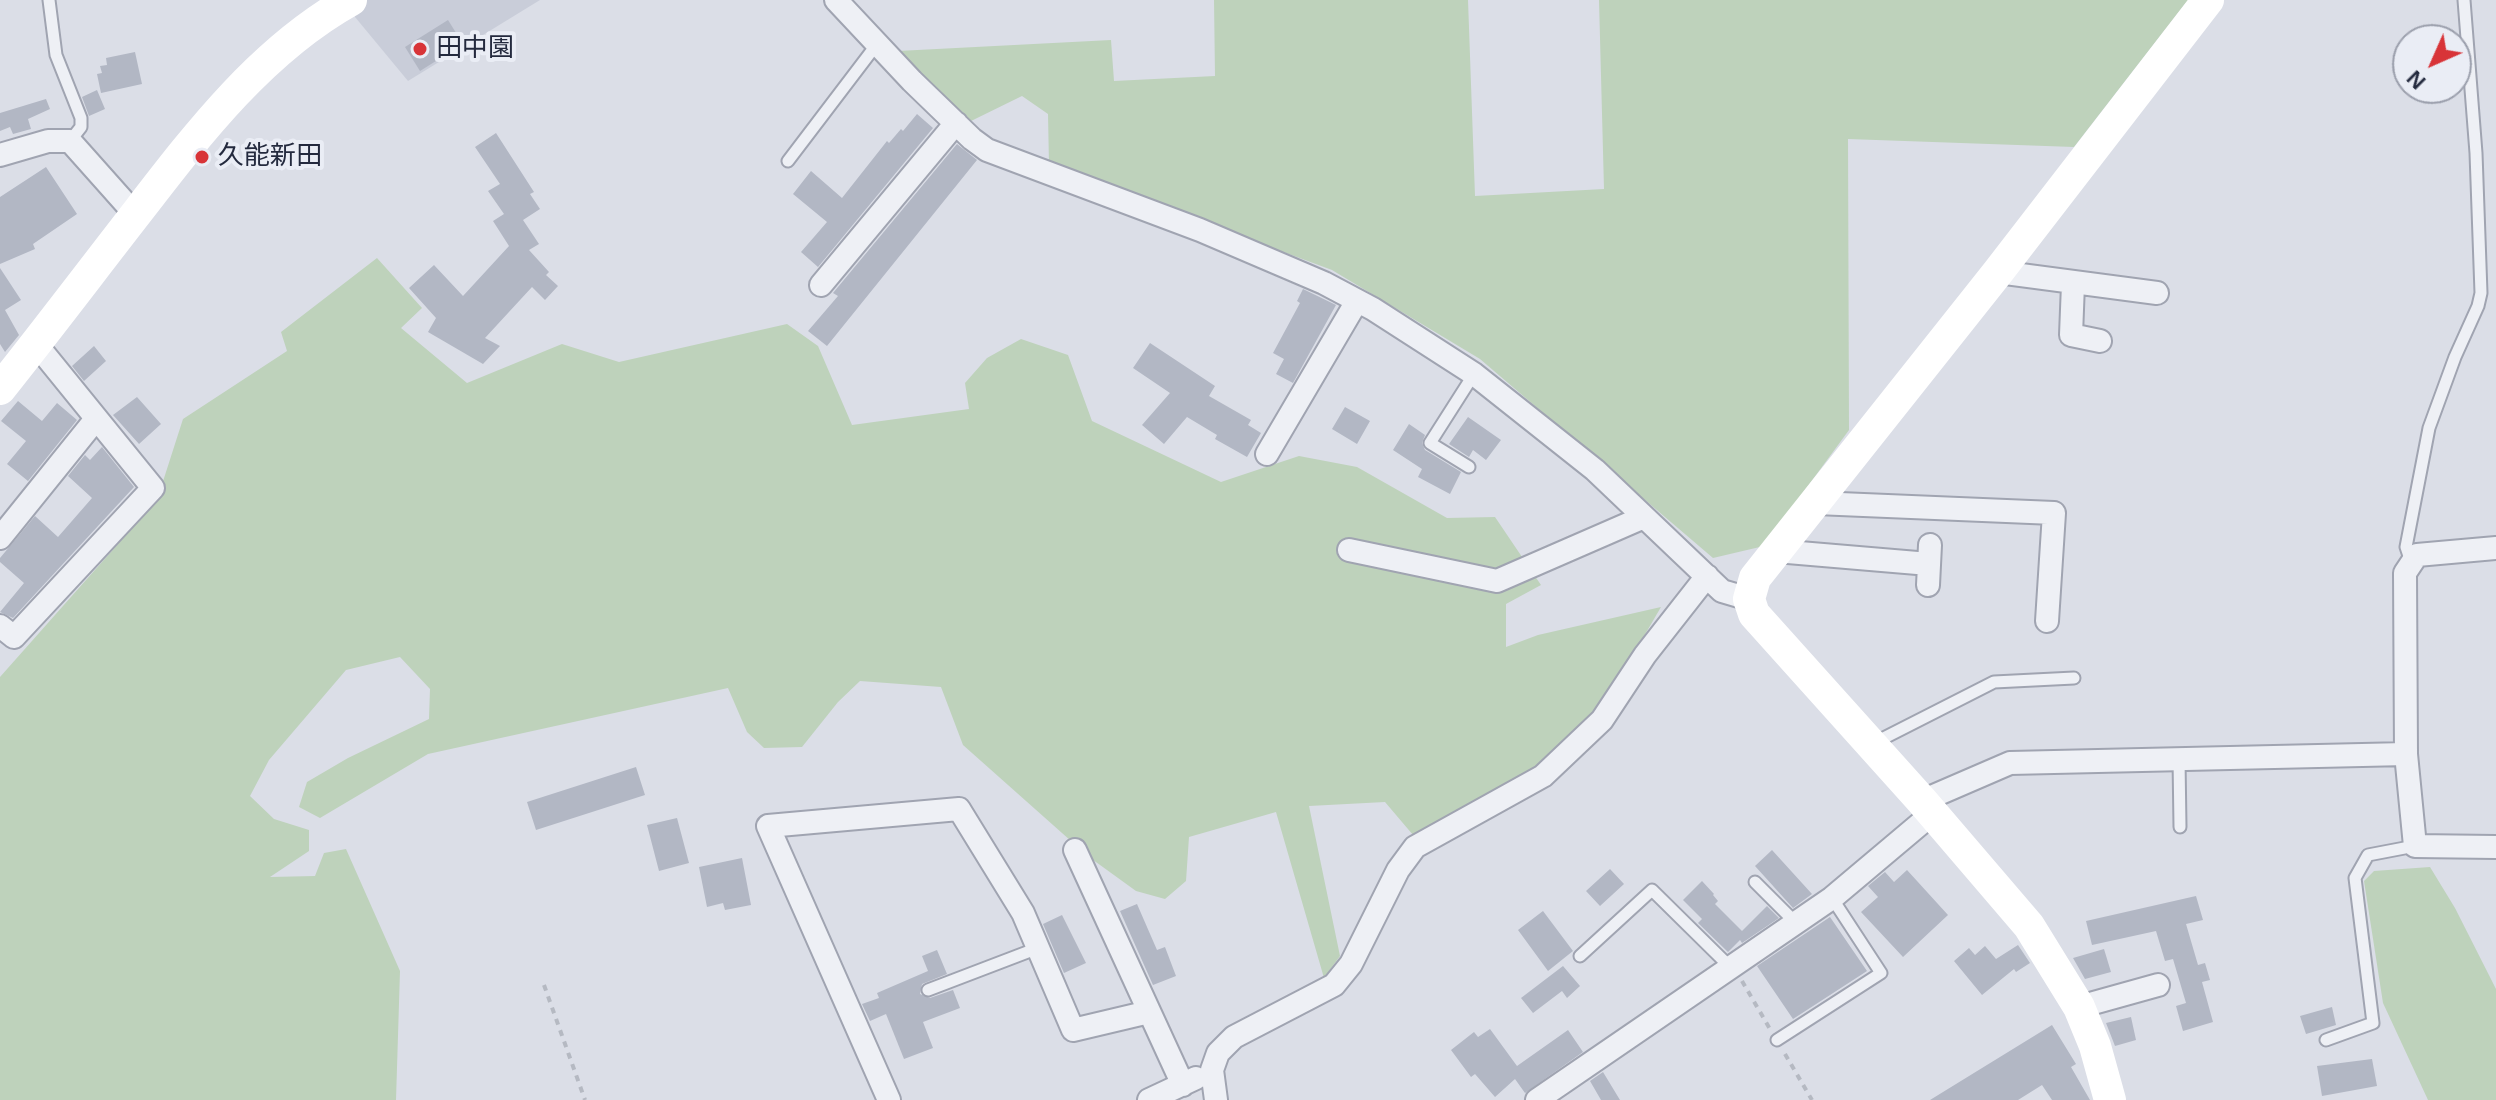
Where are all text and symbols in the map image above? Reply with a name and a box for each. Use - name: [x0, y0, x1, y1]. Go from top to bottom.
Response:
- north arrow: [2392, 24, 2472, 104]
- place label: 田中園: [436, 33, 514, 65]
- marker: 田中園: [411, 40, 429, 58]
- text: N: [2402, 65, 2431, 94]
- place label: 久能新田: [218, 141, 322, 173]
- marker: 久能新田: [193, 148, 211, 166]

